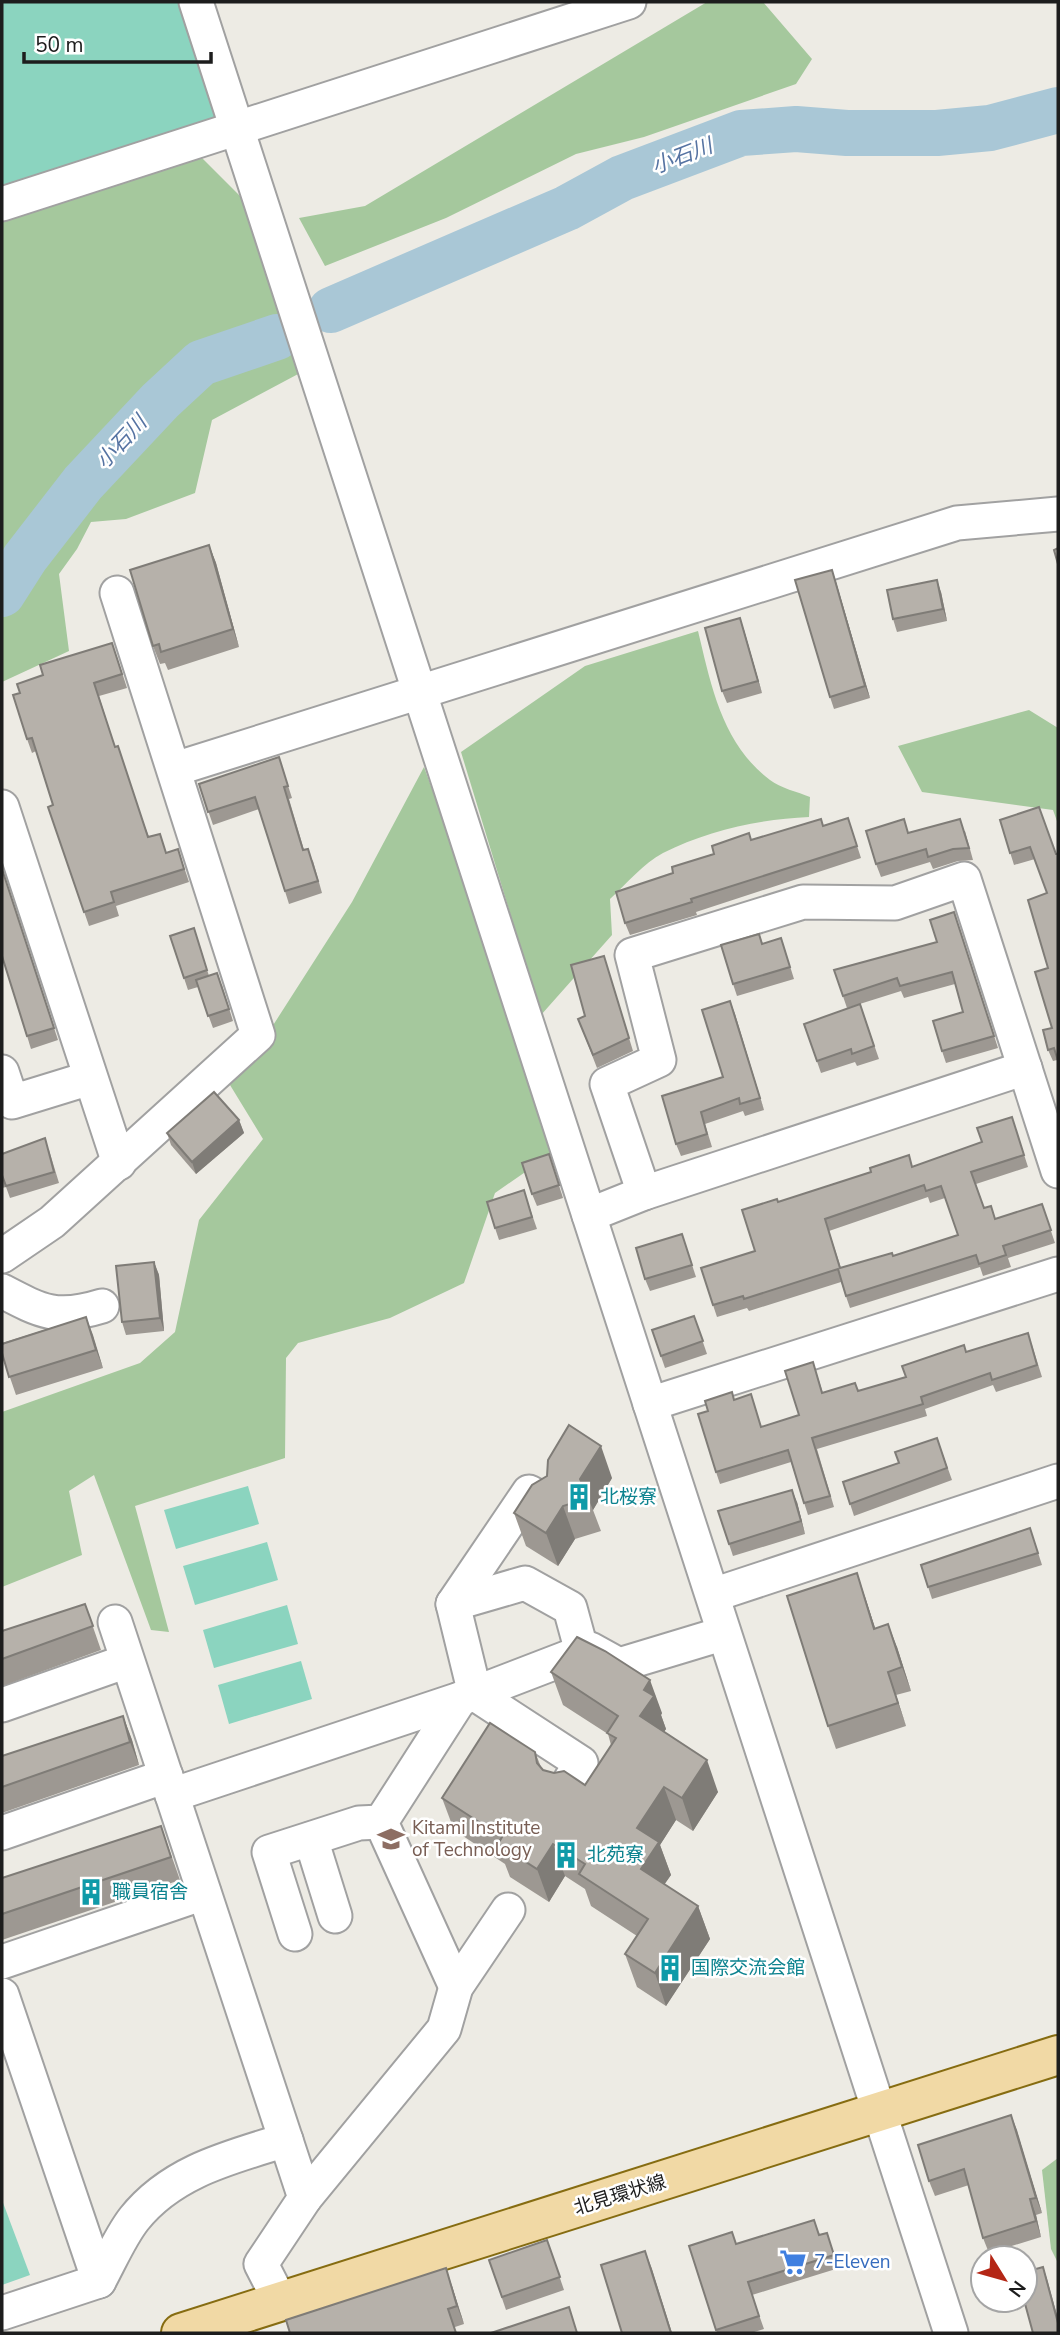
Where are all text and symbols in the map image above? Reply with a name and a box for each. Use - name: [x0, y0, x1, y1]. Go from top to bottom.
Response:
- scale bar: [24, 21, 212, 65]
- text: 50 m: [35, 31, 84, 59]
- water label: 小石川: [648, 131, 718, 180]
- water label: 小石川: [89, 408, 154, 475]
- building icon: 北桜寮: [564, 1482, 594, 1512]
- place label: 北桜寮: [600, 1484, 657, 1510]
- place label: Kitami Institute of Technology: [412, 1815, 540, 1863]
- school or university icon: Kitami Institute of Technology: [376, 1824, 406, 1854]
- building icon: 北苑寮: [551, 1840, 581, 1870]
- place label: 北苑寮: [587, 1842, 644, 1868]
- building icon: 職員宿舎: [76, 1877, 106, 1907]
- place label: 職員宿舎: [112, 1879, 188, 1905]
- building icon: 国際交流会館: [655, 1953, 685, 1983]
- place label: 国際交流会館: [691, 1955, 805, 1981]
- street label: 北見環状線: [571, 2169, 669, 2221]
- north arrow: [969, 2244, 1039, 2314]
- supermarket icon: 7-Eleven: [778, 2247, 808, 2277]
- place label: 7-Eleven: [814, 2249, 891, 2275]
- text: N: [1002, 2275, 1031, 2302]

